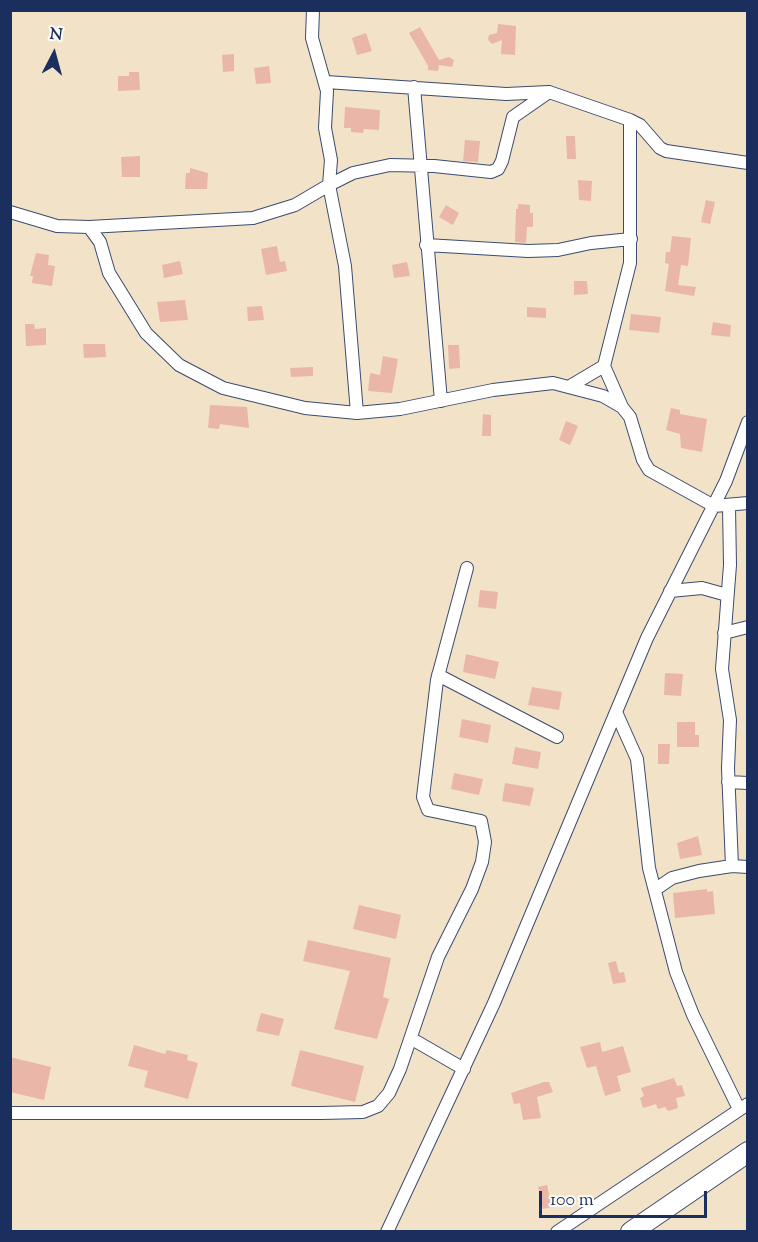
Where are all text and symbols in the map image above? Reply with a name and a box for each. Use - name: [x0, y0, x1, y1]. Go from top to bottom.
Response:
- text: N: [48, 23, 63, 48]
- north arrow: [24, 24, 84, 84]
- scale bar: [542, 1179, 710, 1217]
- text: 100 m: [550, 1188, 594, 1214]

